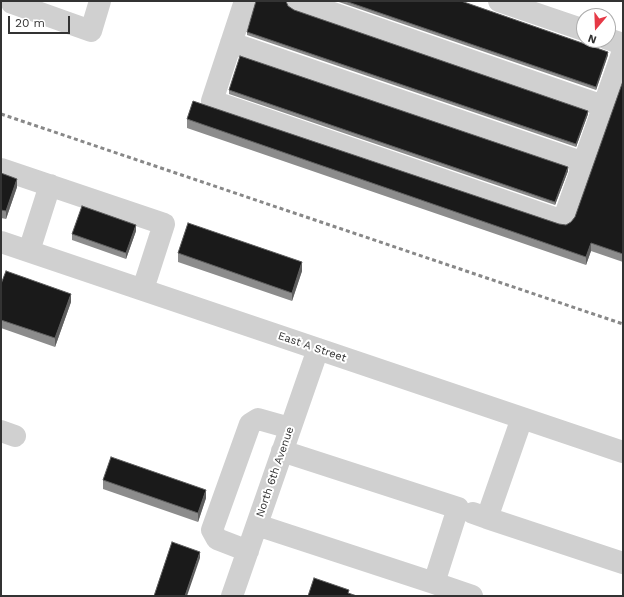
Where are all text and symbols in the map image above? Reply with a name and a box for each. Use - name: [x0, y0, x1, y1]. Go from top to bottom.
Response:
- scale bar: [10, 8, 72, 34]
- north arrow: [576, 8, 616, 48]
- text: 20 m: [15, 16, 45, 30]
- text: N: [586, 31, 598, 46]
- street label: East A Street: [276, 329, 348, 365]
- street label: North 6th Avenue: [253, 425, 297, 519]

